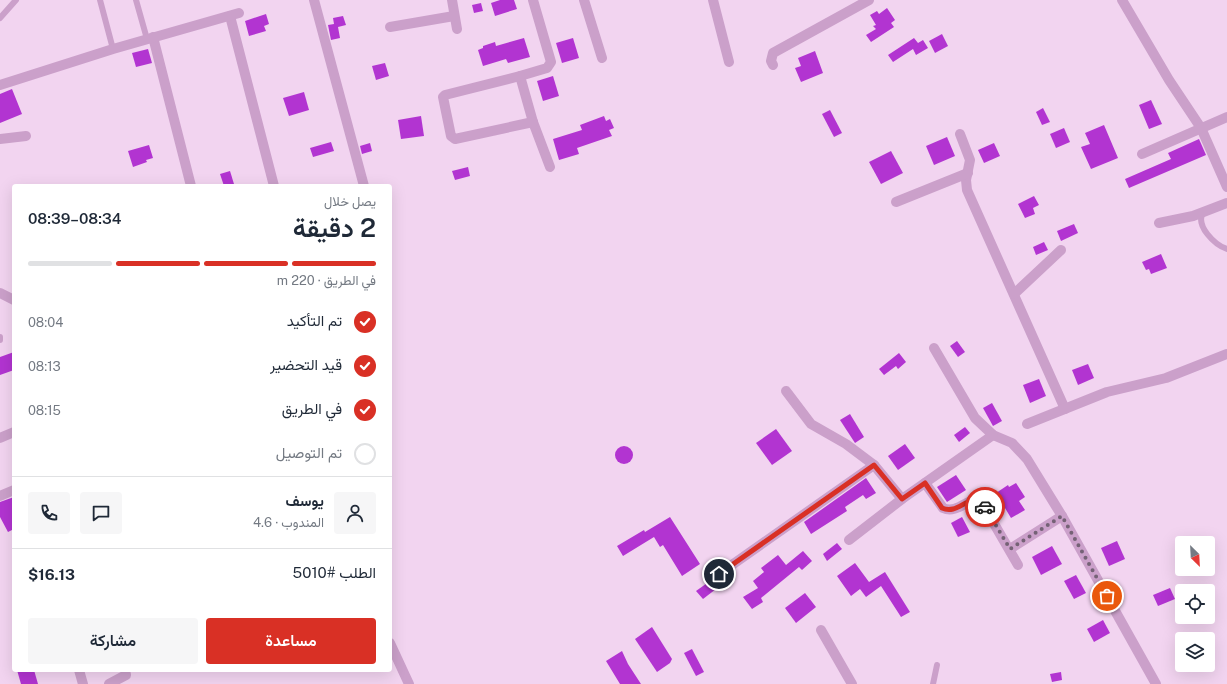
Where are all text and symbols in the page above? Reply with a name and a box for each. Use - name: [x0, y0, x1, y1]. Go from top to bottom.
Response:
- text: يصل خلال: [324, 194, 376, 209]
- text: 08:34–08:39: [28, 210, 121, 227]
- text: 2 دقيقة: [293, 212, 376, 243]
- text: في الطريق · 220 m: [277, 273, 376, 288]
- icon: check: [354, 311, 376, 333]
- text: تم التأكيد: [287, 312, 342, 329]
- text: 08:04: [28, 315, 63, 330]
- icon: check: [354, 355, 376, 377]
- text: قيد التحضير: [270, 356, 342, 373]
- text: 08:13: [28, 359, 61, 374]
- icon: check: [354, 399, 376, 421]
- text: في الطريق: [282, 400, 342, 417]
- text: 08:15: [28, 403, 61, 418]
- text: تم التوصيل: [276, 444, 342, 461]
- courier: [965, 487, 1005, 527]
- button: phone: [28, 492, 70, 534]
- button: chat: [80, 492, 122, 534]
- text: يوسف: [286, 492, 324, 509]
- button: person: [334, 492, 376, 534]
- icon: car: [974, 496, 996, 518]
- text: المندوب · 4.6: [253, 515, 324, 530]
- north arrow: [1175, 536, 1215, 576]
- map controls: [1175, 536, 1215, 672]
- pin: [702, 557, 736, 591]
- icon: home: [708, 563, 730, 585]
- text: الطلب #5010: [293, 564, 376, 581]
- text: $16.13: [28, 566, 75, 583]
- pin: [1090, 579, 1124, 613]
- button: locate: [1175, 584, 1215, 624]
- icon: bag: [1096, 585, 1118, 607]
- button: مشاركة: [28, 618, 198, 664]
- button: مساعدة: [206, 618, 376, 664]
- button: layers: [1175, 632, 1215, 672]

